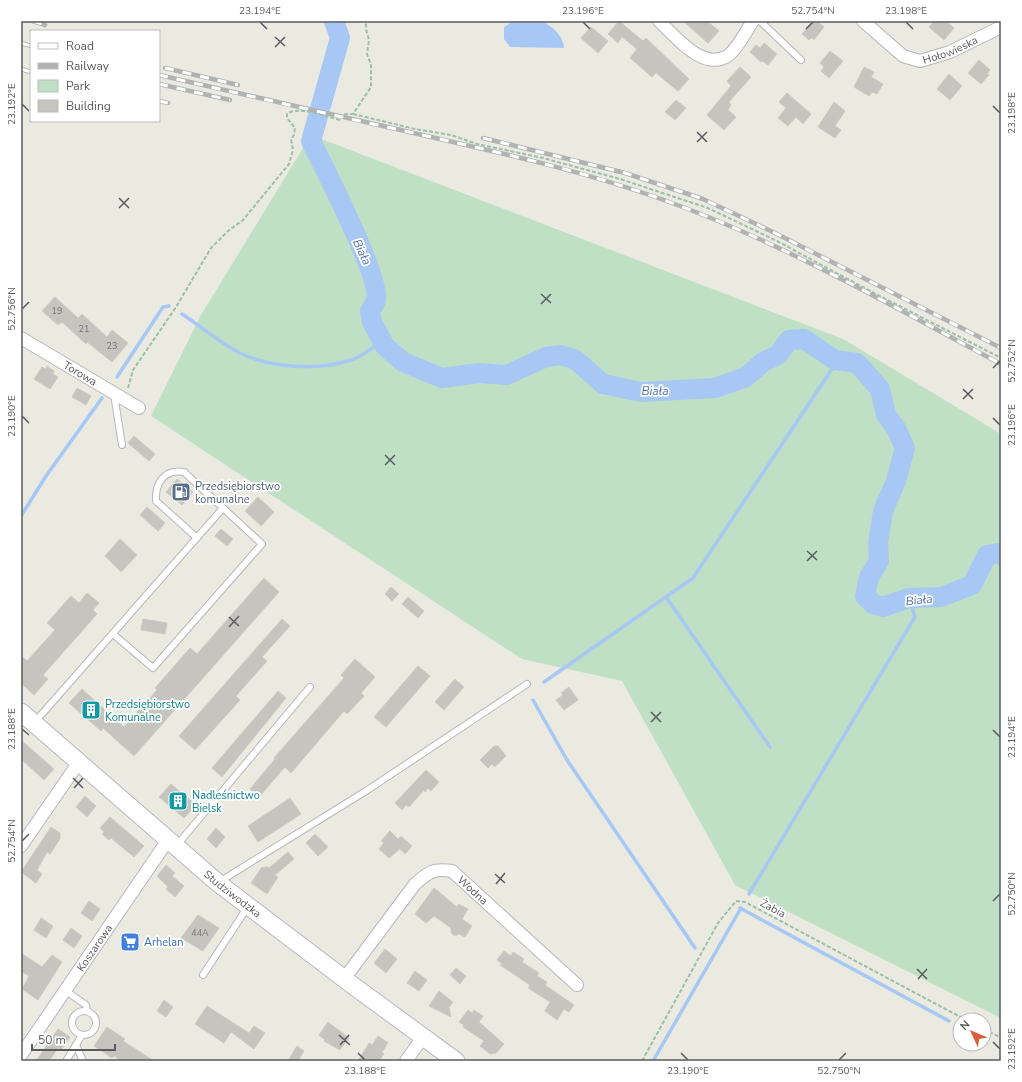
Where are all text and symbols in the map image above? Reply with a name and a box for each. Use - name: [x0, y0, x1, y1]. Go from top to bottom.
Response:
- text: 23.194°E: [239, 4, 281, 18]
- text: 23.196°E: [562, 4, 604, 18]
- text: 52.754°N: [791, 4, 835, 18]
- text: 23.198°E: [885, 4, 927, 18]
- legend: [30, 30, 160, 122]
- street label: Hołowieska: [921, 33, 980, 68]
- text: Road: [66, 38, 94, 54]
- text: Railway: [66, 58, 110, 74]
- text: Park: [66, 78, 91, 94]
- text: 23.192°E: [5, 83, 19, 125]
- text: 23.198°E: [1005, 92, 1019, 134]
- text: Building: [66, 98, 111, 114]
- water label: Biała: [349, 236, 375, 268]
- text: 52.756°N: [5, 287, 19, 331]
- house number: 19: [52, 305, 62, 317]
- house number: 21: [79, 323, 89, 335]
- text: 52.752°N: [1005, 339, 1019, 383]
- house number: 23: [107, 340, 117, 352]
- street label: Torowa: [60, 358, 100, 390]
- water label: Biała: [641, 383, 669, 399]
- text: 23.190°E: [5, 395, 19, 437]
- text: 23.196°E: [1005, 404, 1019, 446]
- place label: Przedsiębiorstwo komunalne: [195, 479, 280, 507]
- fuel station icon: Przedsiębiorstwo komunalne: [170, 481, 192, 503]
- water label: Biała: [905, 591, 933, 609]
- place label: Przedsiębiorstwo Komunalne: [105, 697, 190, 725]
- building icon: Przedsiębiorstwo Komunalne: [80, 699, 102, 721]
- text: 23.188°E: [5, 708, 19, 750]
- text: 23.194°E: [1005, 716, 1019, 758]
- place label: Nadleśnictwo Bielsk: [192, 788, 260, 816]
- building icon: Nadleśnictwo Bielsk: [167, 790, 189, 812]
- text: 52.754°N: [5, 819, 19, 863]
- street label: Studziwodzka: [200, 867, 264, 921]
- text: 52.750°N: [1005, 872, 1019, 916]
- street label: Wodna: [454, 873, 491, 908]
- street label: Żabia: [757, 895, 788, 921]
- street label: Koszarowa: [73, 921, 116, 974]
- house number: 44A: [191, 927, 209, 939]
- supermarket icon: Arhelan: [119, 931, 141, 953]
- place label: Arhelan: [144, 935, 183, 950]
- north arrow: [952, 1012, 992, 1052]
- text: N: [957, 1017, 973, 1034]
- scale bar: [32, 1026, 115, 1052]
- text: 23.192°E: [1005, 1028, 1019, 1070]
- text: 50 m: [38, 1032, 66, 1048]
- text: 23.188°E: [344, 1064, 386, 1078]
- text: 23.190°E: [667, 1064, 709, 1078]
- text: 52.750°N: [817, 1064, 861, 1078]

